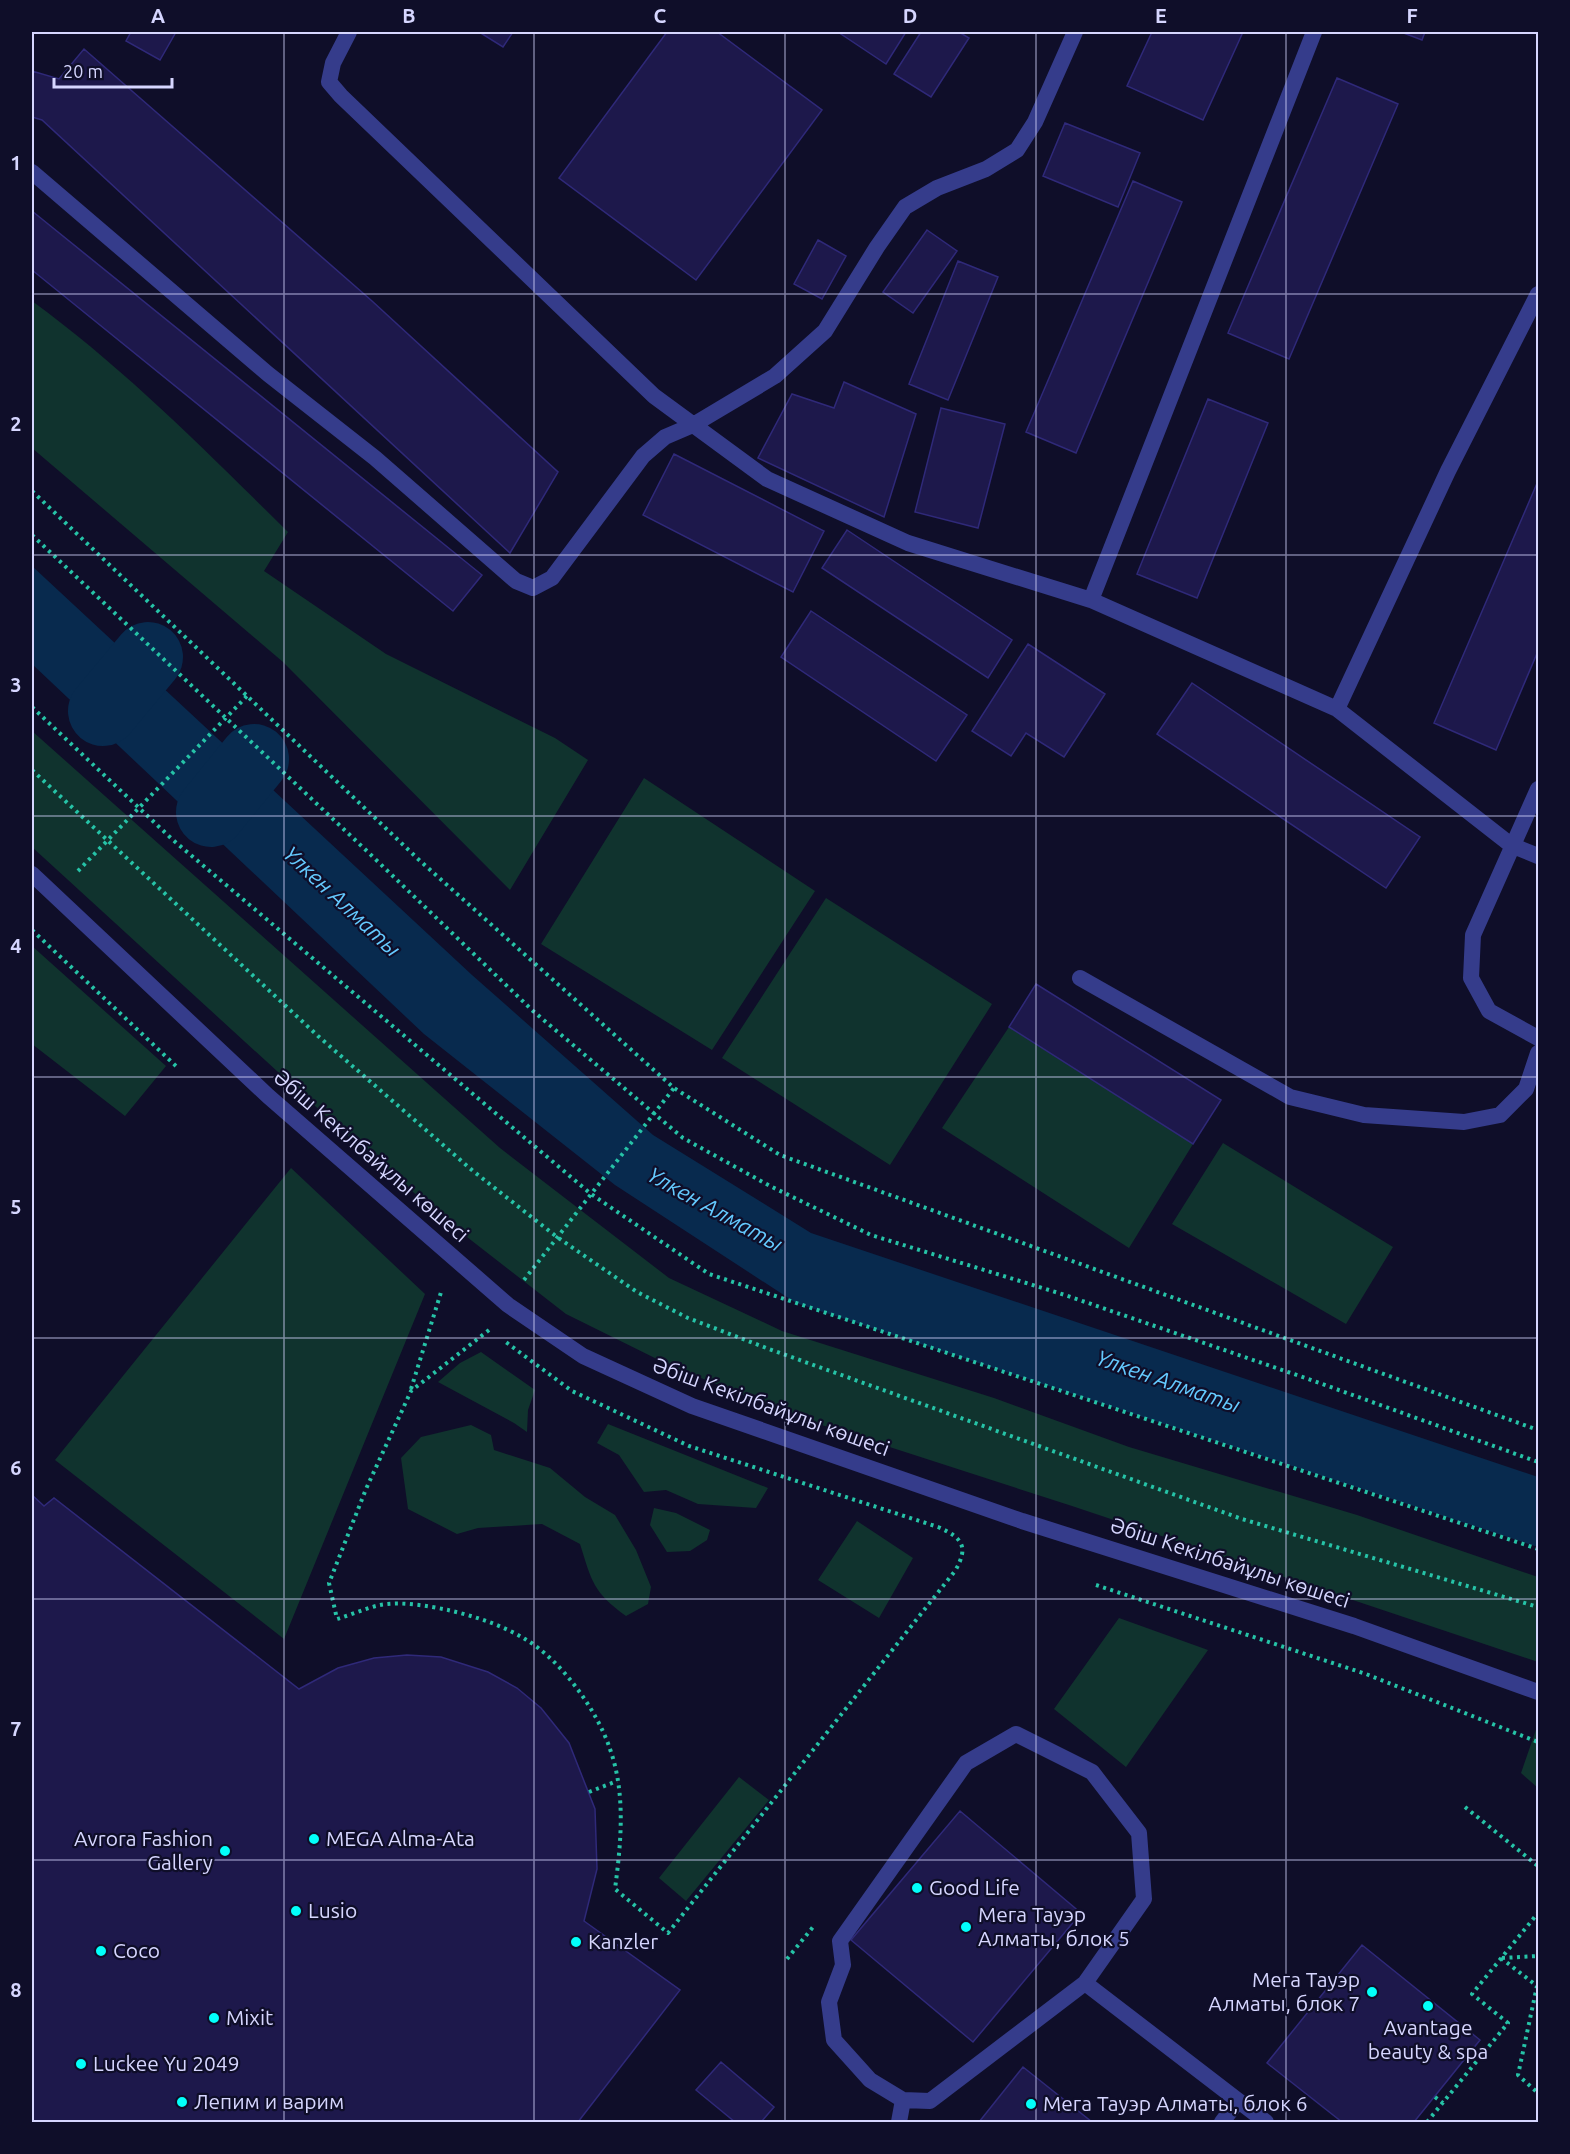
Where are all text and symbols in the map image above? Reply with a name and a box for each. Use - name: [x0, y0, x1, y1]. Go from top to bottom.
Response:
- text: A: [151, 4, 165, 27]
- text: B: [402, 4, 416, 27]
- text: C: [654, 4, 667, 27]
- text: D: [903, 4, 917, 27]
- text: E: [1155, 4, 1167, 27]
- text: F: [1406, 4, 1418, 27]
- scale bar: [54, 51, 172, 89]
- text: 20 m: [63, 61, 103, 81]
- text: 1: [10, 151, 22, 174]
- text: 2: [10, 412, 22, 435]
- text: 3: [10, 673, 22, 696]
- water label: Үлкен Алматы: [279, 840, 406, 961]
- text: 4: [10, 934, 22, 957]
- street label: Әбіш Кекілбайұлы көшесі: [269, 1064, 474, 1246]
- water label: Үлкен Алматы: [643, 1161, 787, 1256]
- text: 5: [10, 1195, 22, 1218]
- water label: Үлкен Алматы: [1093, 1344, 1243, 1417]
- street label: Әбіш Кекілбайұлы көшесі: [650, 1352, 893, 1460]
- text: 6: [10, 1456, 22, 1479]
- street label: Әбіш Кекілбайұлы көшесі: [1108, 1512, 1353, 1612]
- text: 7: [10, 1717, 22, 1740]
- place label: Avrora Fashion Gallery: [74, 1826, 213, 1874]
- place label: MEGA Alma-Ata: [326, 1826, 475, 1850]
- marker: MEGA Alma-Ata: [307, 1832, 321, 1846]
- marker: Avrora Fashion Gallery: [218, 1844, 232, 1858]
- place label: Good Life: [929, 1875, 1020, 1899]
- marker: Good Life: [910, 1881, 924, 1895]
- place label: Lusio: [308, 1898, 357, 1922]
- place label: Мега Тауэр Алматы, блок 5: [978, 1902, 1130, 1950]
- marker: Lusio: [289, 1904, 303, 1918]
- marker: Мега Тауэр Алматы, блок 5: [959, 1920, 973, 1934]
- place label: Kanzler: [588, 1929, 658, 1953]
- marker: Kanzler: [569, 1935, 583, 1949]
- place label: Сосо: [113, 1938, 160, 1962]
- marker: Сосо: [94, 1944, 108, 1958]
- place label: Мега Тауэр Алматы, блок 7: [1208, 1967, 1360, 2015]
- text: 8: [10, 1978, 22, 2001]
- marker: Мега Тауэр Алматы, блок 7: [1365, 1985, 1379, 1999]
- marker: Avantage beauty & spa: [1421, 1999, 1435, 2013]
- place label: Mixit: [226, 2005, 273, 2029]
- marker: Mixit: [207, 2011, 221, 2025]
- place label: Avantage beauty & spa: [1368, 2015, 1488, 2063]
- place label: Luckee Yu 2049: [93, 2051, 240, 2075]
- marker: Luckee Yu 2049: [74, 2057, 88, 2071]
- place label: Лепим и варим: [194, 2089, 344, 2113]
- place label: Мега Тауэр Алматы, блок 6: [1043, 2091, 1308, 2115]
- marker: Лепим и варим: [175, 2095, 189, 2109]
- marker: Мега Тауэр Алматы, блок 6: [1024, 2097, 1038, 2111]

